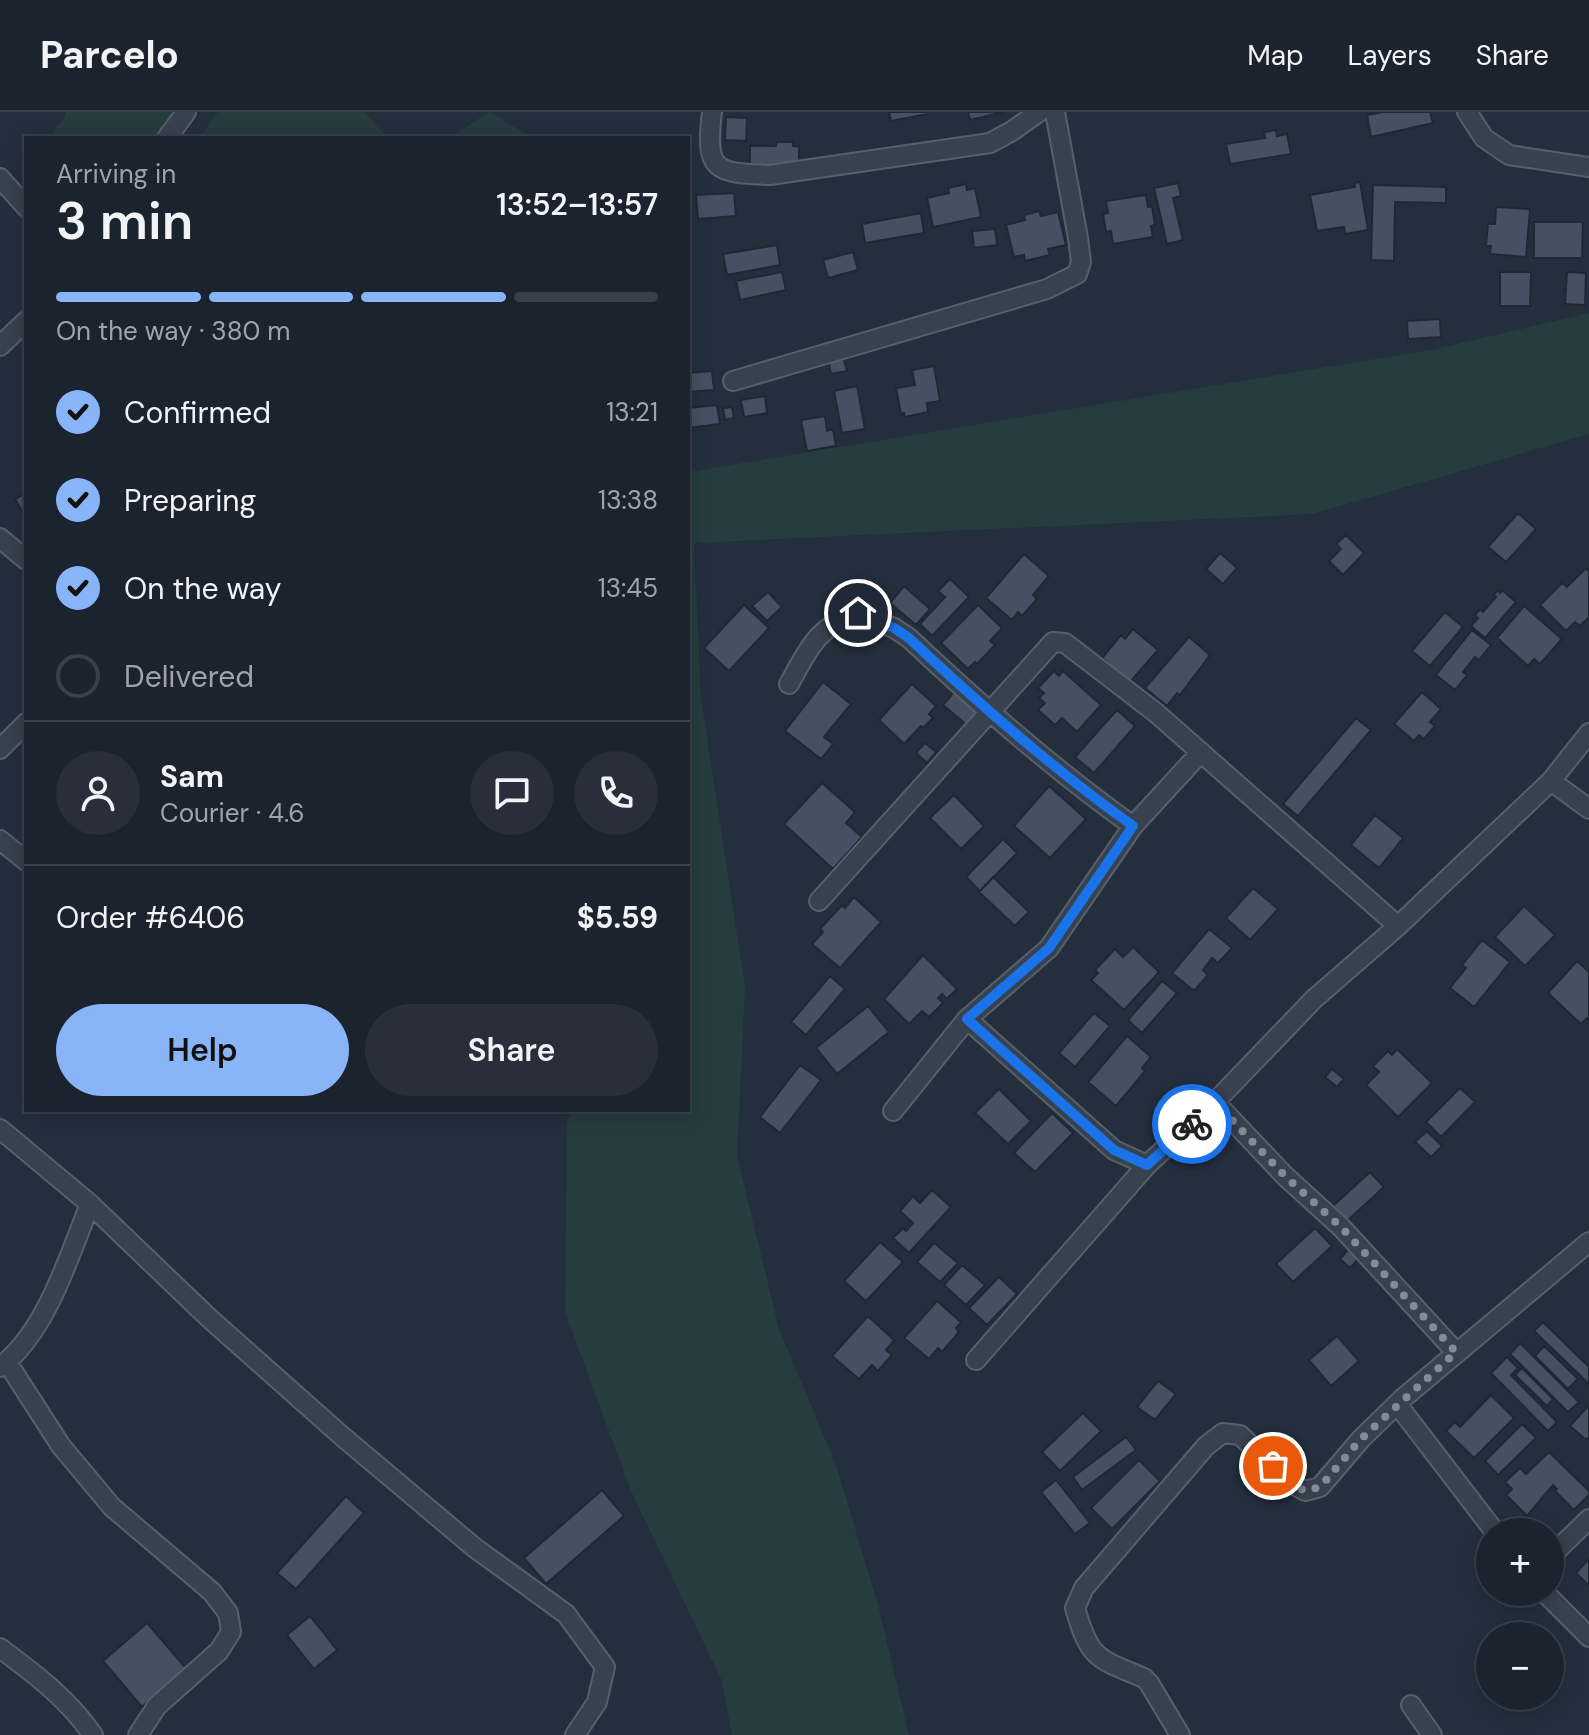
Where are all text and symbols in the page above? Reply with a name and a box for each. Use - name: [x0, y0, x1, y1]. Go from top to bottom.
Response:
- text: Parcelo: [40, 30, 179, 80]
- text: Map: [1247, 37, 1304, 74]
- text: Layers: [1348, 37, 1432, 74]
- text: Share: [1476, 37, 1549, 74]
- text: Arriving in: [56, 157, 176, 191]
- text: 13:52–13:57: [496, 185, 658, 224]
- text: 3 min: [56, 187, 193, 255]
- text: On the way · 380 m: [56, 314, 290, 348]
- icon: check: [56, 390, 100, 434]
- text: Confirmed: [124, 393, 271, 432]
- text: 13:21: [606, 395, 658, 429]
- icon: check: [56, 478, 100, 522]
- text: Preparing: [124, 481, 256, 520]
- text: 13:38: [598, 483, 658, 517]
- icon: check: [56, 566, 100, 610]
- text: On the way: [124, 569, 281, 608]
- text: 13:45: [598, 571, 658, 605]
- pin: [824, 579, 892, 647]
- icon: home: [836, 591, 880, 635]
- text: Delivered: [124, 657, 254, 696]
- button: person: [56, 751, 140, 835]
- button: chat: [470, 751, 554, 835]
- button: phone: [574, 751, 658, 835]
- text: Sam: [160, 757, 224, 796]
- text: Courier · 4.6: [160, 796, 305, 830]
- text: Order #6406: [56, 898, 245, 937]
- text: $5.59: [577, 898, 658, 937]
- button: Help: [56, 1004, 349, 1096]
- button: Share: [365, 1004, 658, 1096]
- courier: [1152, 1084, 1232, 1164]
- icon: bike: [1170, 1102, 1214, 1146]
- pin: [1239, 1432, 1307, 1500]
- icon: bag: [1251, 1444, 1295, 1488]
- map controls: [1476, 1518, 1564, 1710]
- button: +: [1476, 1518, 1564, 1606]
- button: −: [1476, 1622, 1564, 1710]

